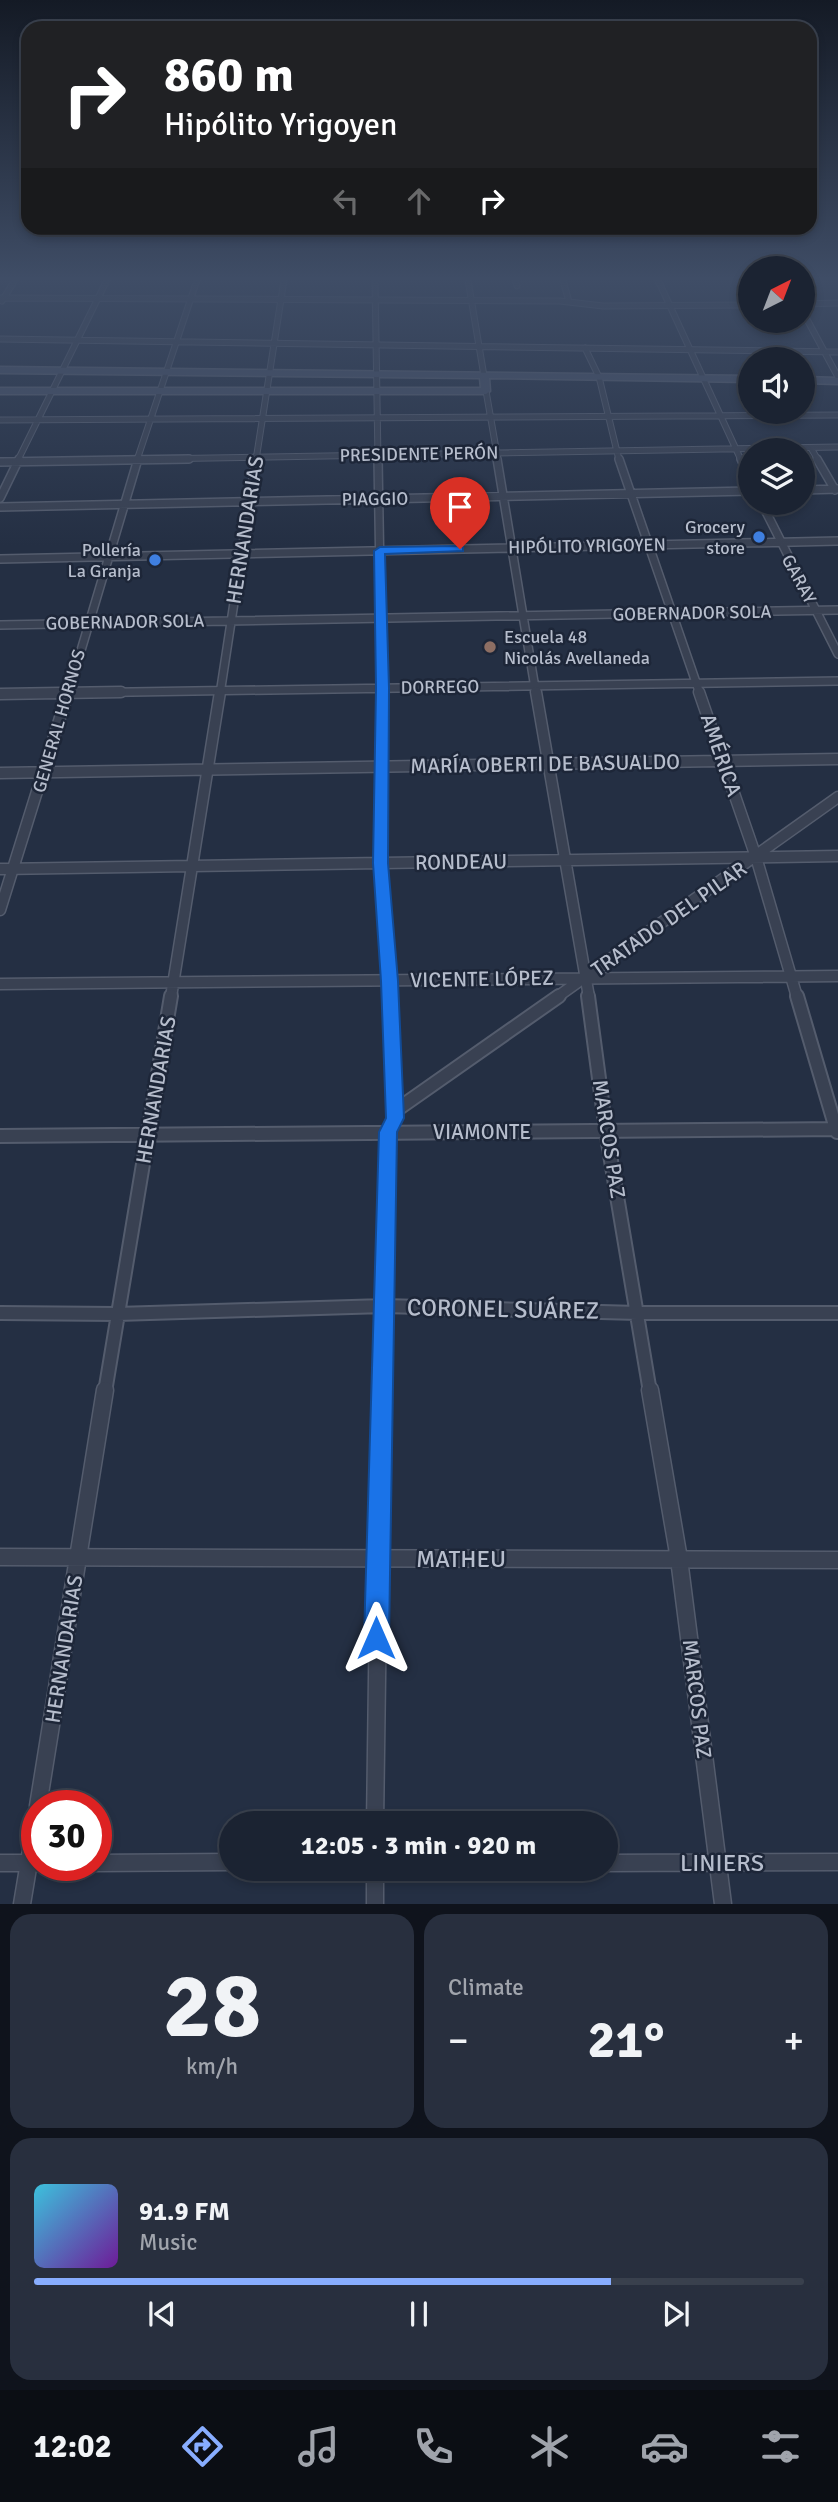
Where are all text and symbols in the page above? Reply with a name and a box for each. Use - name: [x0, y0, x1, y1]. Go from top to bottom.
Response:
- text: 860 m: [164, 45, 294, 105]
- icon: right: [49, 49, 140, 140]
- text: Hipólito Yrigoyen: [164, 105, 397, 144]
- icon: left: [327, 182, 365, 220]
- icon: ahead: [400, 182, 438, 220]
- icon: right: [473, 182, 511, 220]
- north arrow: [738, 256, 816, 332]
- map controls: [738, 256, 815, 515]
- button: sound: [738, 347, 815, 424]
- button: layers: [738, 438, 815, 515]
- street label: PRESIDENTE PERÓN: [340, 442, 498, 466]
- street label: HERNANDARIAS: [220, 454, 270, 606]
- pin: [430, 477, 490, 549]
- street label: PIAGGIO: [342, 487, 408, 511]
- icon: arrive: [441, 488, 479, 526]
- place label: Grocery store: [685, 516, 746, 559]
- marker: Grocery store: [751, 529, 767, 545]
- street label: HIPÓLITO YRIGOYEN: [508, 534, 666, 558]
- place label: Pollería La Granja: [68, 539, 141, 582]
- street label: GARAY: [777, 551, 821, 607]
- marker: Pollería La Granja: [147, 552, 163, 568]
- street label: GOBERNADOR SOLA: [612, 601, 772, 625]
- street label: GOBERNADOR SOLA: [45, 610, 205, 634]
- place label: Escuela 48 Nicolás Avellaneda: [504, 626, 650, 669]
- marker: Escuela 48 Nicolás Avellaneda: [482, 639, 498, 655]
- street label: GENERAL HORNOS: [28, 647, 90, 795]
- street label: DORREGO: [401, 675, 479, 699]
- street label: AMÉRICA: [695, 710, 747, 800]
- street label: MARÍA OBERTI DE BASUALDO: [410, 749, 680, 779]
- street label: RONDEAU: [415, 848, 507, 876]
- street label: TRATADO DEL PILAR: [586, 856, 752, 982]
- street label: VICENTE LÓPEZ: [410, 965, 554, 993]
- street label: HERNANDARIAS: [130, 1014, 182, 1166]
- street label: MARCOS PAZ: [587, 1078, 631, 1200]
- street label: VIAMONTE: [433, 1119, 531, 1145]
- street label: CORONEL SUÁREZ: [406, 1292, 600, 1326]
- street label: MATHEU: [416, 1544, 506, 1574]
- street label: HERNANDARIAS: [39, 1573, 89, 1725]
- position arrow: [339, 1601, 413, 1675]
- street label: MARCOS PAZ: [677, 1638, 717, 1760]
- speed limit sign: 30: [21, 1790, 112, 1881]
- text: 12:05 · 3 min · 920 m: [301, 1830, 536, 1862]
- street label: LINIERS: [680, 1848, 764, 1878]
- text: 28: [163, 1950, 261, 2063]
- text: Climate: [448, 1973, 524, 2002]
- text: 21°: [588, 2008, 664, 2072]
- text: −: [448, 2017, 469, 2064]
- text: +: [783, 2017, 804, 2064]
- text: km/h: [186, 2052, 238, 2081]
- text: 91.9 FM: [139, 2196, 230, 2228]
- text: Music: [139, 2228, 197, 2257]
- icon: previous: [143, 2295, 181, 2333]
- icon: pause: [400, 2295, 438, 2333]
- icon: next: [657, 2295, 695, 2333]
- icon: directions: [178, 2422, 227, 2471]
- icon: music: [294, 2422, 343, 2471]
- icon: phone: [409, 2422, 458, 2471]
- icon: climate: [525, 2422, 574, 2471]
- icon: car: [640, 2422, 689, 2471]
- icon: filters: [756, 2422, 805, 2471]
- text: 12:02: [33, 2427, 112, 2466]

